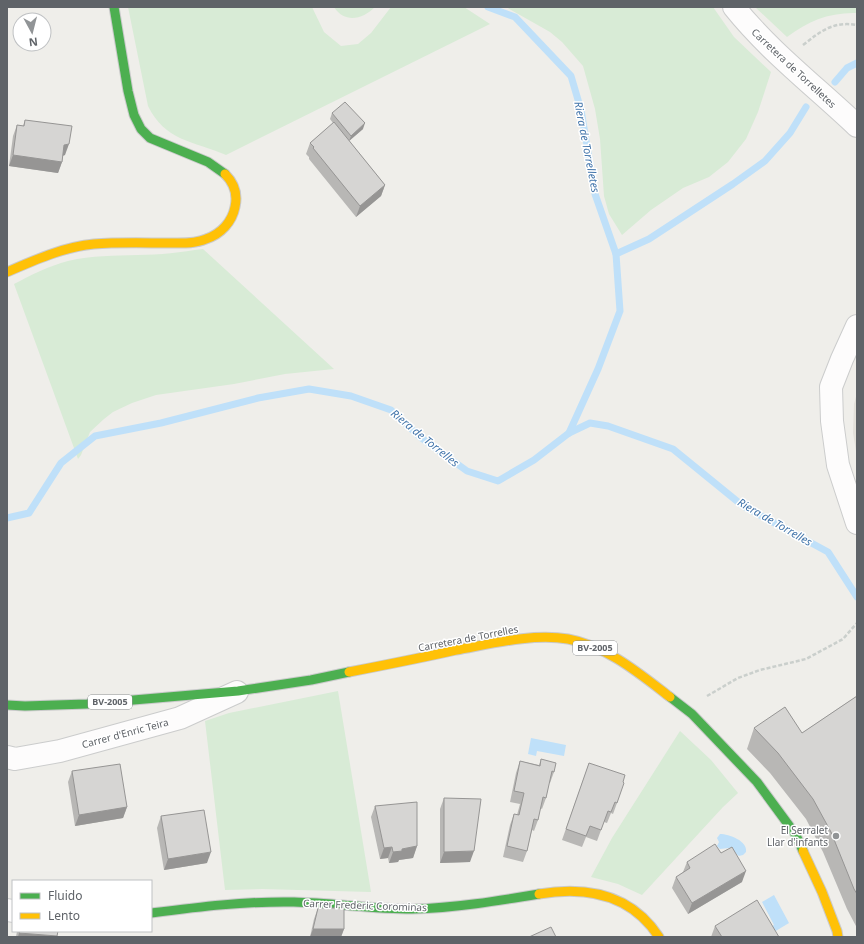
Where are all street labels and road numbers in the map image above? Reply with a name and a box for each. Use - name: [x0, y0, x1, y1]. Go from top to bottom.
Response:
- street label: Carretera de Torrelletes: [749, 25, 839, 111]
- street label: Carretera de Torrelles: [417, 621, 519, 655]
- road number: BV-2005: [573, 641, 617, 655]
- road number: BV-2005: [88, 695, 132, 709]
- street label: Carrer d'Enric Teira: [80, 715, 170, 751]
- street label: Carrer Frederic Corominas: [303, 896, 427, 914]

